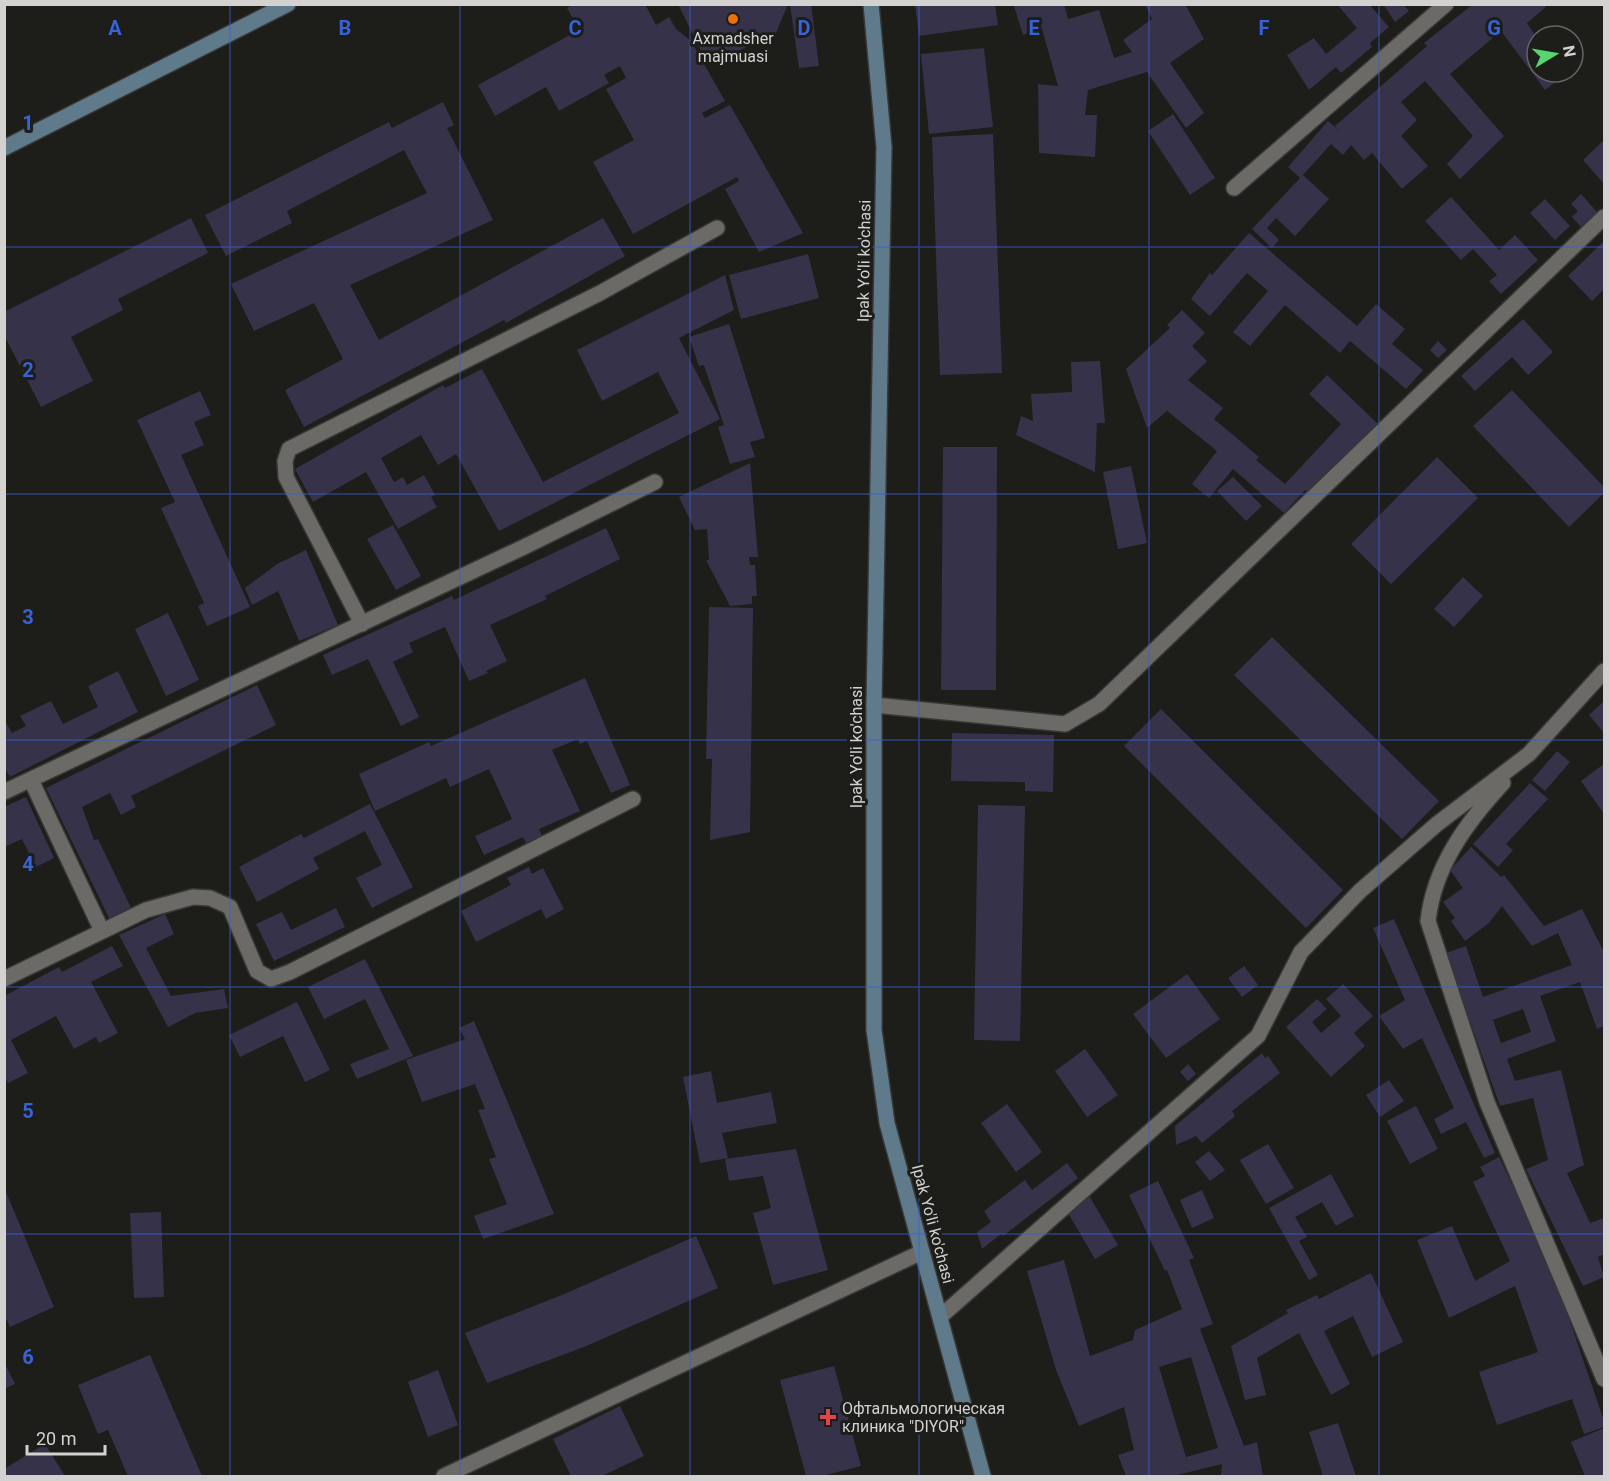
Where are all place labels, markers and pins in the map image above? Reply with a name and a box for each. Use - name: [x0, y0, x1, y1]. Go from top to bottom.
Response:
- marker: Axmadsher majmuasi: [726, 12, 740, 26]
- place label: Axmadsher majmuasi: [692, 29, 774, 66]
- place label: Офтальмологическая клиника "DIYOR": [842, 1399, 1005, 1436]
- marker: Офтальмологическая клиника "DIYOR": [819, 1408, 837, 1426]

